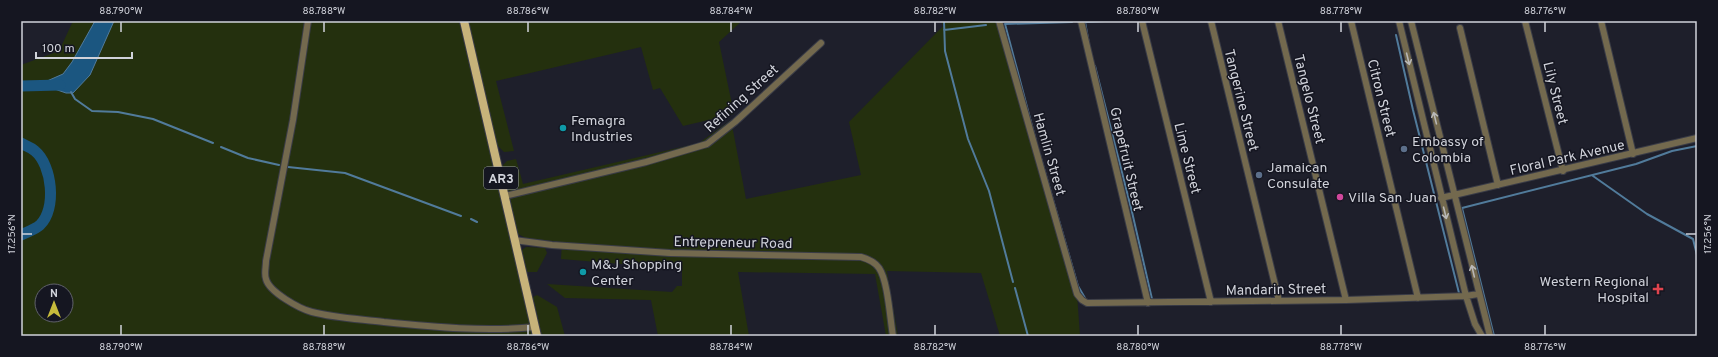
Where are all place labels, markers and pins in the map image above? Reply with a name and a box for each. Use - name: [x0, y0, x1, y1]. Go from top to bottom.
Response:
- place label: Femagra Industries: [571, 113, 633, 146]
- marker: Femagra Industries: [558, 123, 568, 133]
- place label: Embassy of Colombia: [1412, 134, 1484, 167]
- marker: Embassy of Colombia: [1399, 144, 1409, 154]
- place label: Jamaican Consulate: [1267, 160, 1330, 193]
- marker: Jamaican Consulate: [1254, 170, 1264, 180]
- place label: Villa San Juan: [1348, 190, 1437, 207]
- marker: Villa San Juan: [1335, 192, 1345, 202]
- place label: M&J Shopping Center: [591, 257, 682, 290]
- marker: M&J Shopping Center: [578, 267, 588, 277]
- place label: Western Regional Hospital: [1539, 274, 1649, 307]
- marker: Western Regional Hospital: [1652, 283, 1664, 295]

